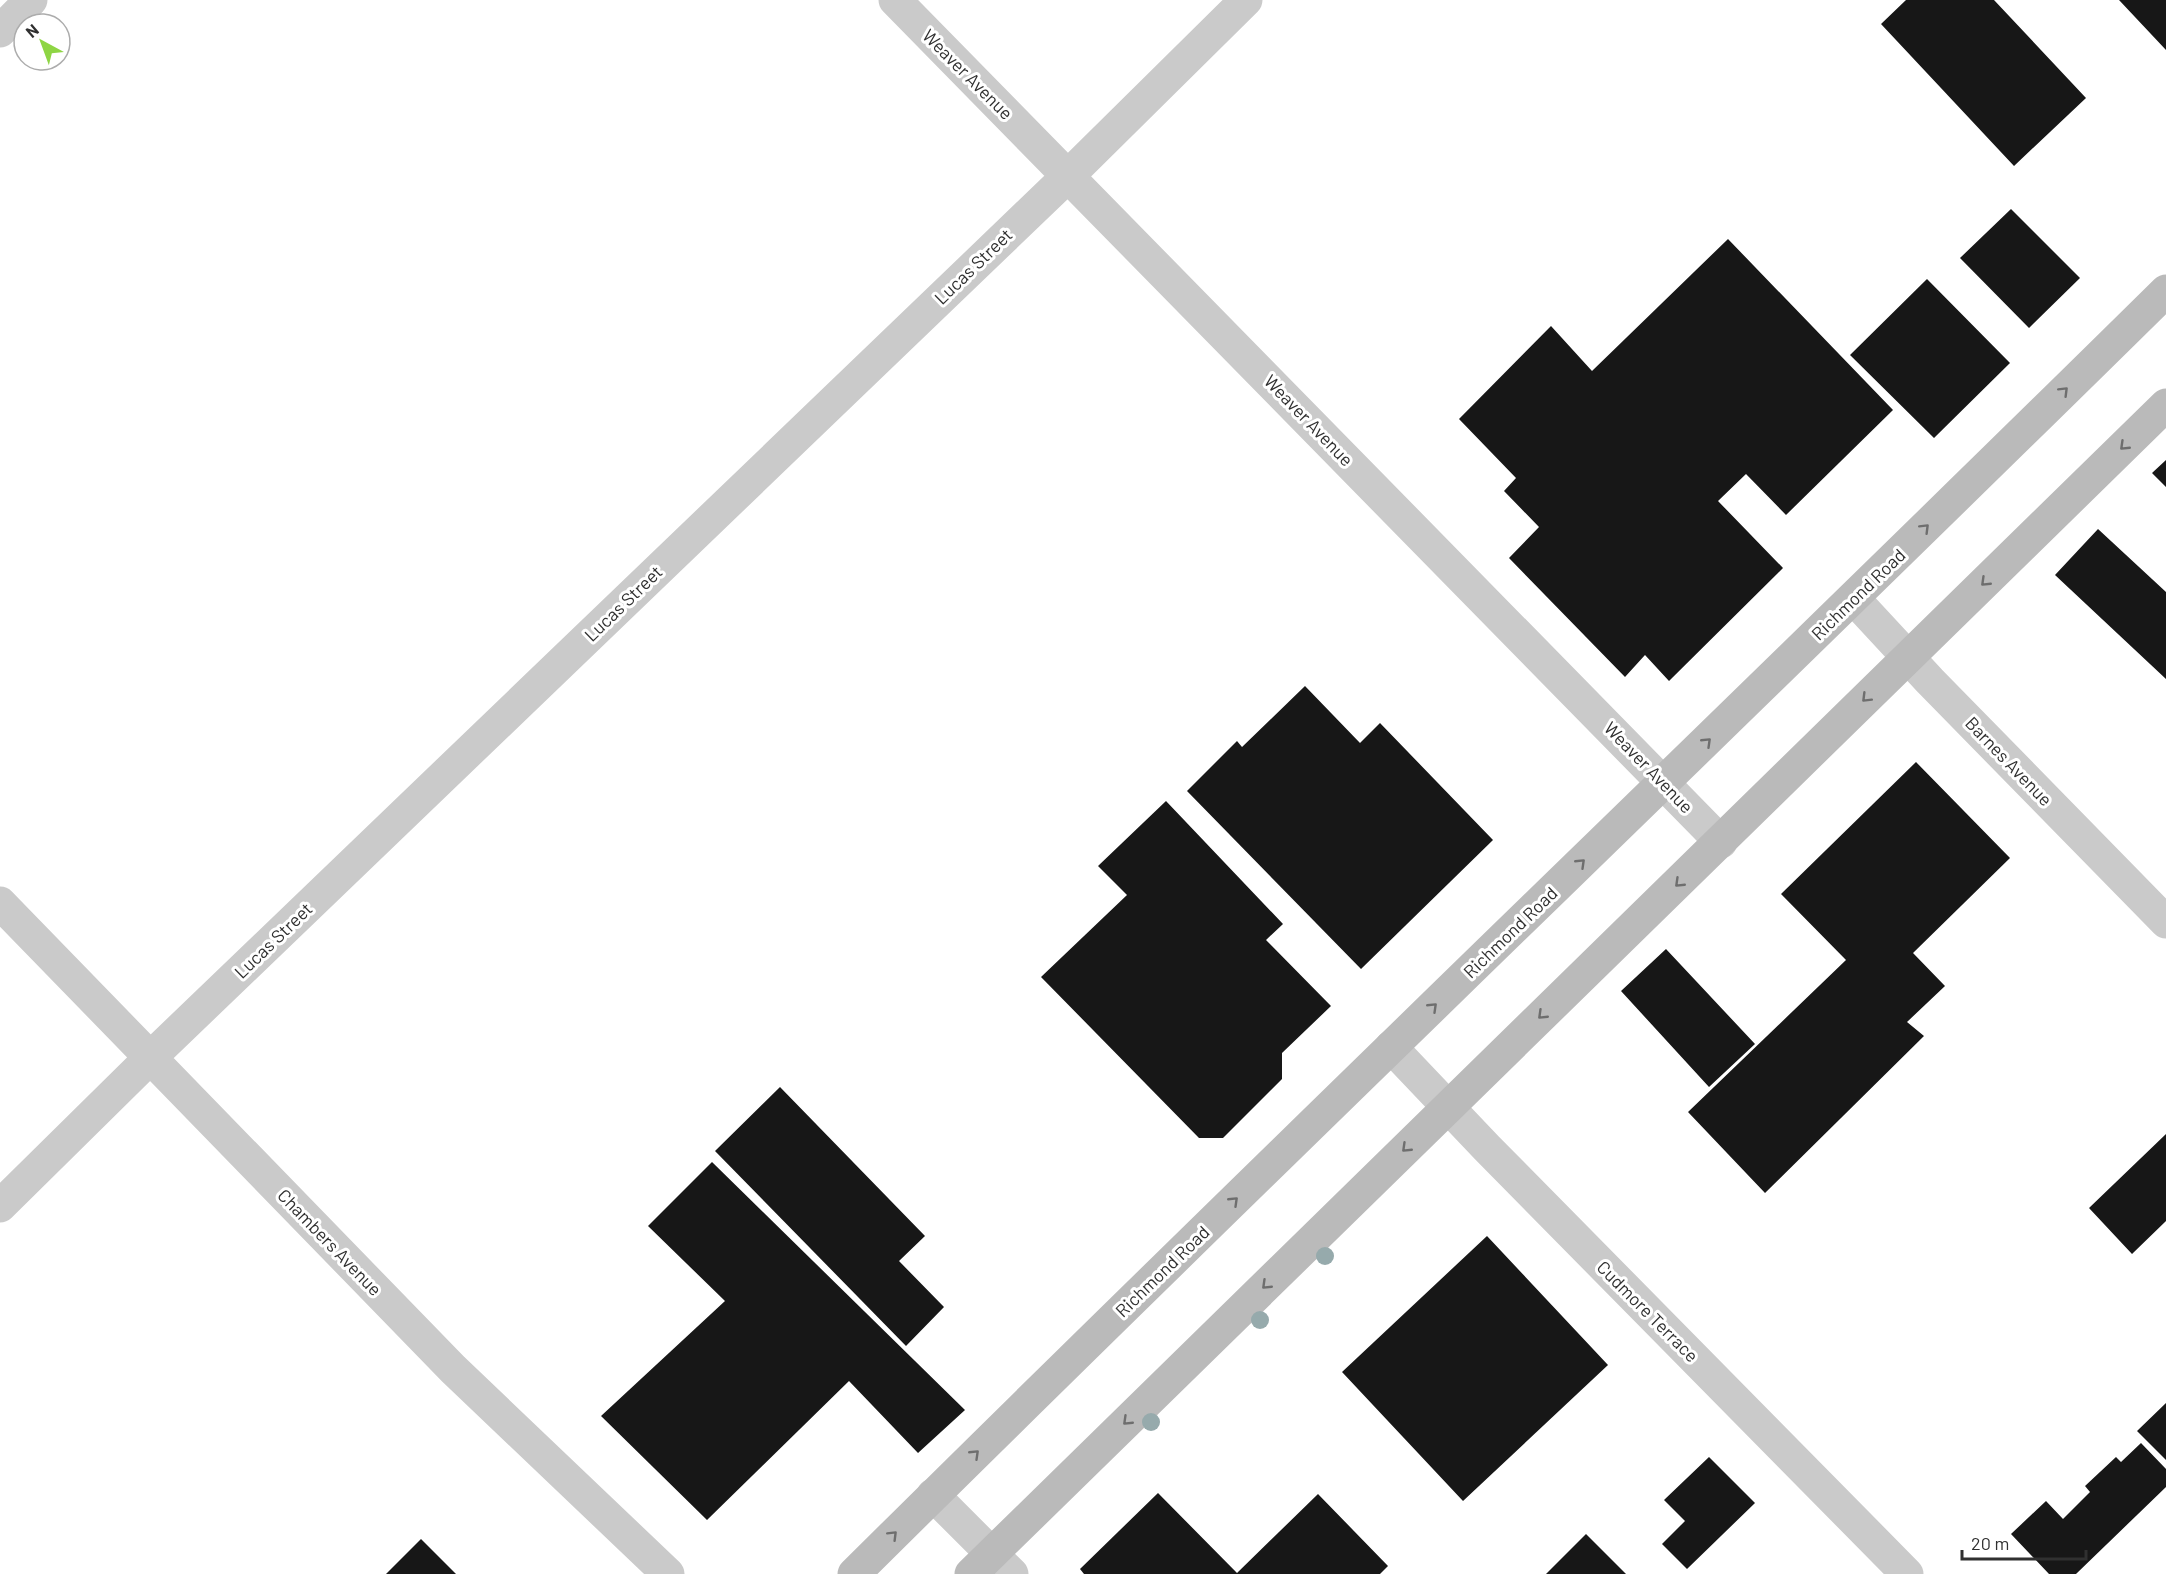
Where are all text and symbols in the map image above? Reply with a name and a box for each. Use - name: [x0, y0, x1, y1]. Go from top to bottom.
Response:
- north arrow: [12, 12, 72, 72]
- text: N: [22, 20, 42, 41]
- street label: Weaver Avenue: [918, 24, 1018, 124]
- street label: Lucas Street: [929, 223, 1017, 309]
- street label: Weaver Avenue: [1260, 370, 1358, 470]
- one-way arrow: [2057, 388, 2068, 399]
- one-way arrow: [2121, 438, 2132, 449]
- one-way arrow: [1918, 525, 1929, 536]
- street label: Richmond Road: [1806, 544, 1910, 644]
- street label: Lucas Street: [579, 560, 667, 646]
- one-way arrow: [1981, 575, 1991, 586]
- one-way arrow: [1862, 691, 1873, 702]
- street label: Barnes Avenue: [1961, 712, 2057, 810]
- street label: Weaver Avenue: [1600, 717, 1698, 817]
- one-way arrow: [1700, 738, 1710, 749]
- one-way arrow: [1573, 860, 1584, 871]
- one-way arrow: [1676, 875, 1687, 886]
- street label: Richmond Road: [1458, 882, 1562, 982]
- street label: Lucas Street: [229, 897, 317, 983]
- one-way arrow: [1425, 1003, 1436, 1014]
- one-way arrow: [1539, 1008, 1550, 1019]
- one-way arrow: [1402, 1141, 1413, 1152]
- street label: Chambers Avenue: [273, 1184, 387, 1300]
- one-way arrow: [1227, 1197, 1238, 1208]
- street label: Richmond Road: [1110, 1221, 1214, 1321]
- street label: Cudmore Terrace: [1593, 1256, 1703, 1366]
- one-way arrow: [1263, 1277, 1274, 1288]
- one-way arrow: [1124, 1414, 1134, 1425]
- one-way arrow: [967, 1451, 978, 1462]
- scale bar: [1962, 1523, 2086, 1561]
- one-way arrow: [886, 1531, 897, 1542]
- text: 20 m: [1971, 1532, 2009, 1554]

